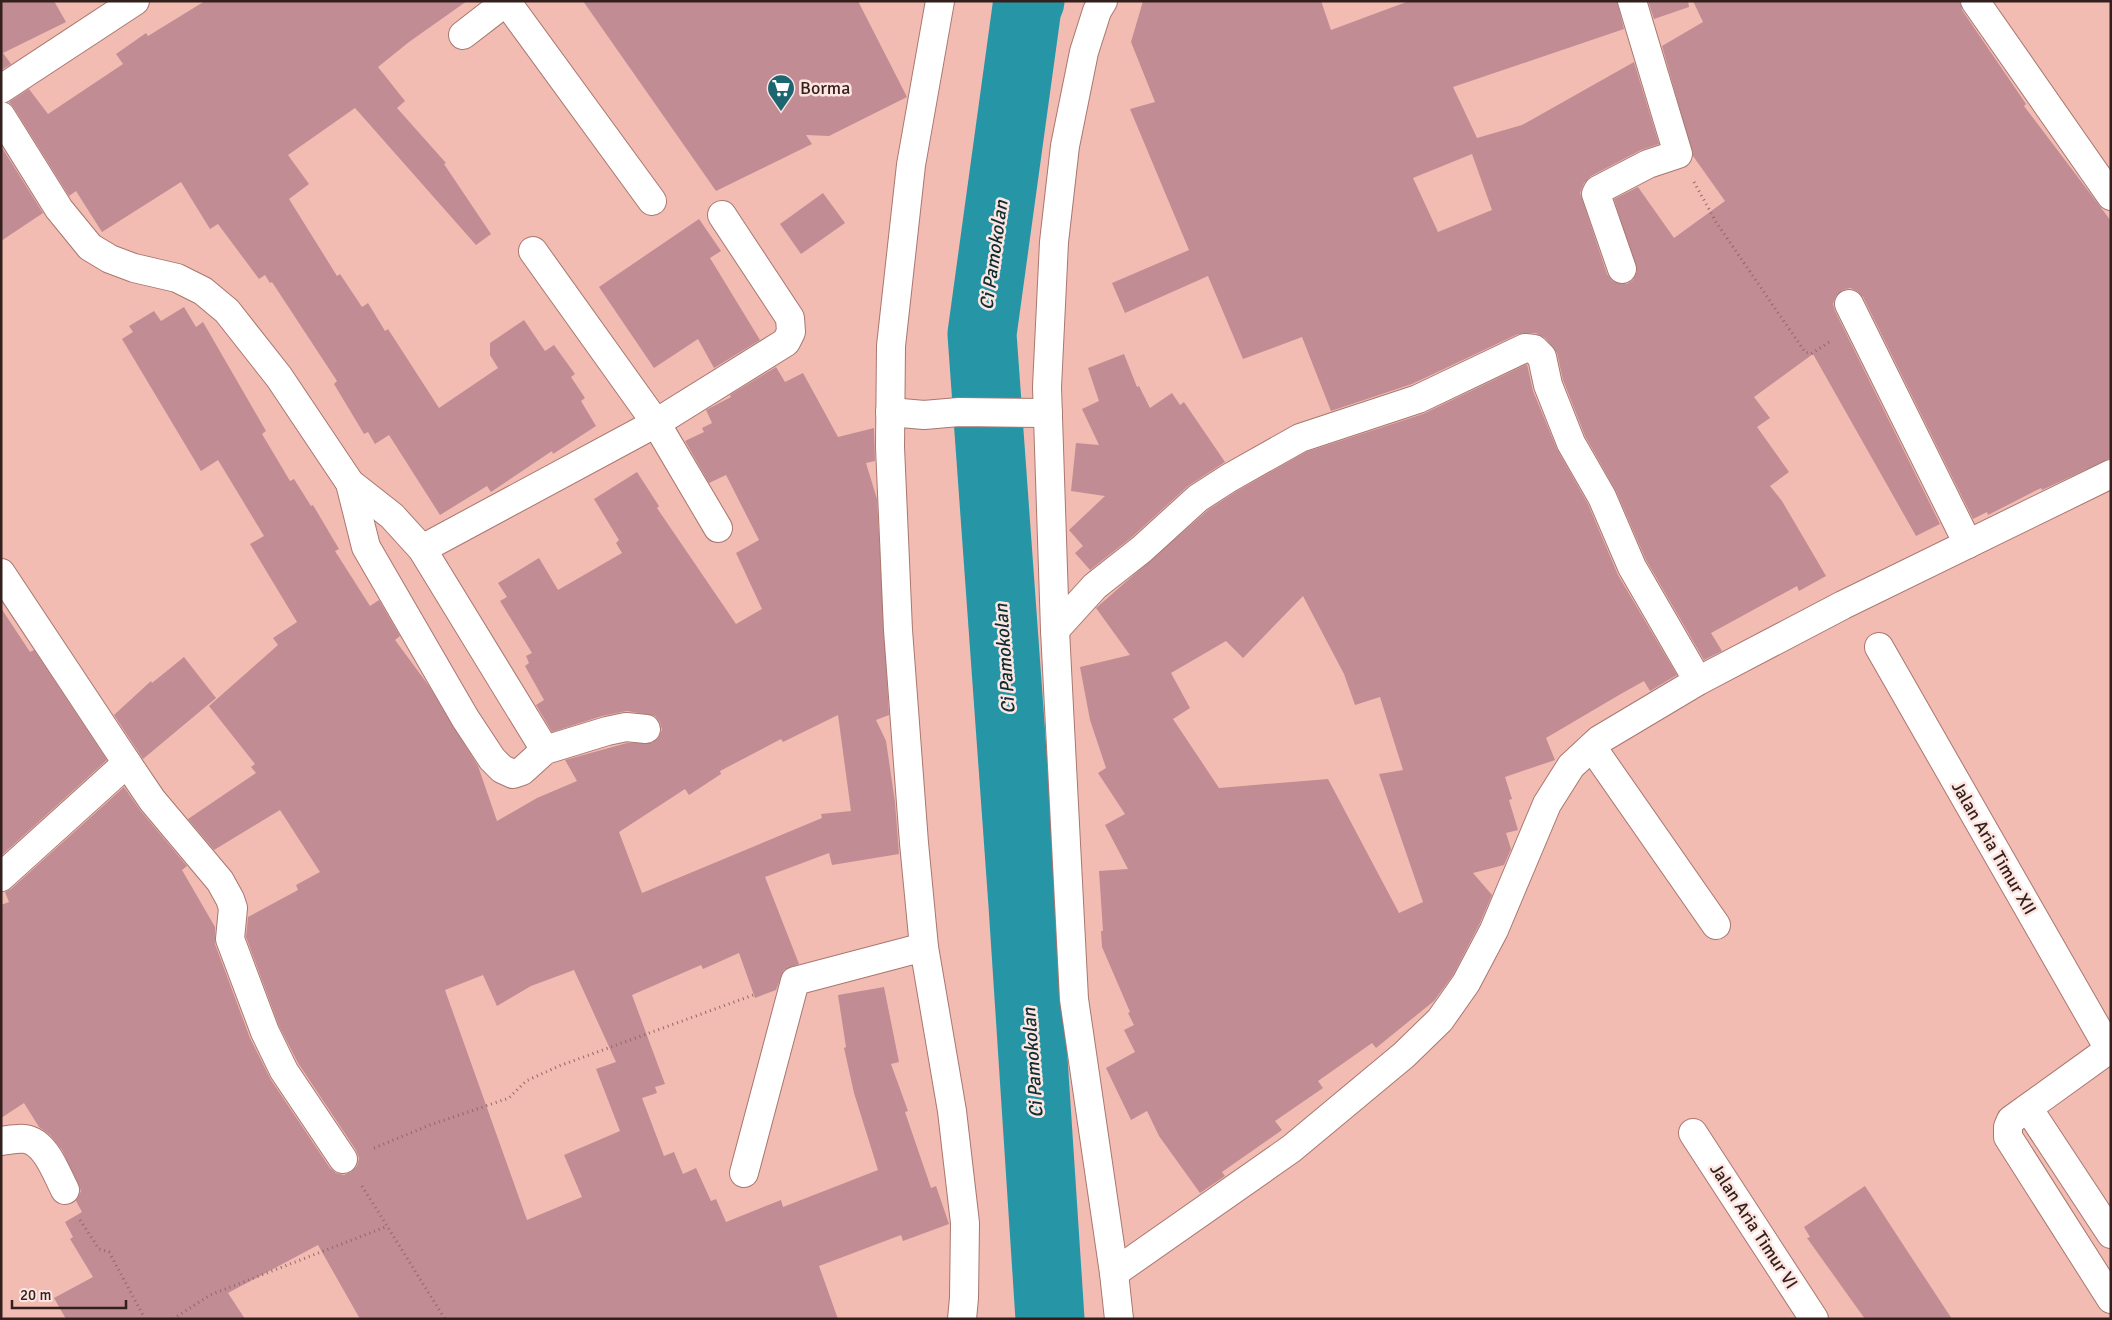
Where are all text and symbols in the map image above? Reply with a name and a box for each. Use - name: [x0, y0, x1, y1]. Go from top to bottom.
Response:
- supermarket icon: Borma: [766, 73, 796, 112]
- place label: Borma: [800, 77, 850, 99]
- water label: Ci Pamokolan: [974, 198, 1014, 312]
- water label: Ci Pamokolan: [989, 602, 1021, 715]
- street label: Jalan Aria Timur XII: [1947, 777, 2041, 919]
- water label: Ci Pamokolan: [1017, 1006, 1049, 1119]
- street label: Jalan Aria Timur VI: [1705, 1159, 1803, 1293]
- scale bar: [12, 1278, 126, 1310]
- text: 20 m: [20, 1286, 51, 1304]

